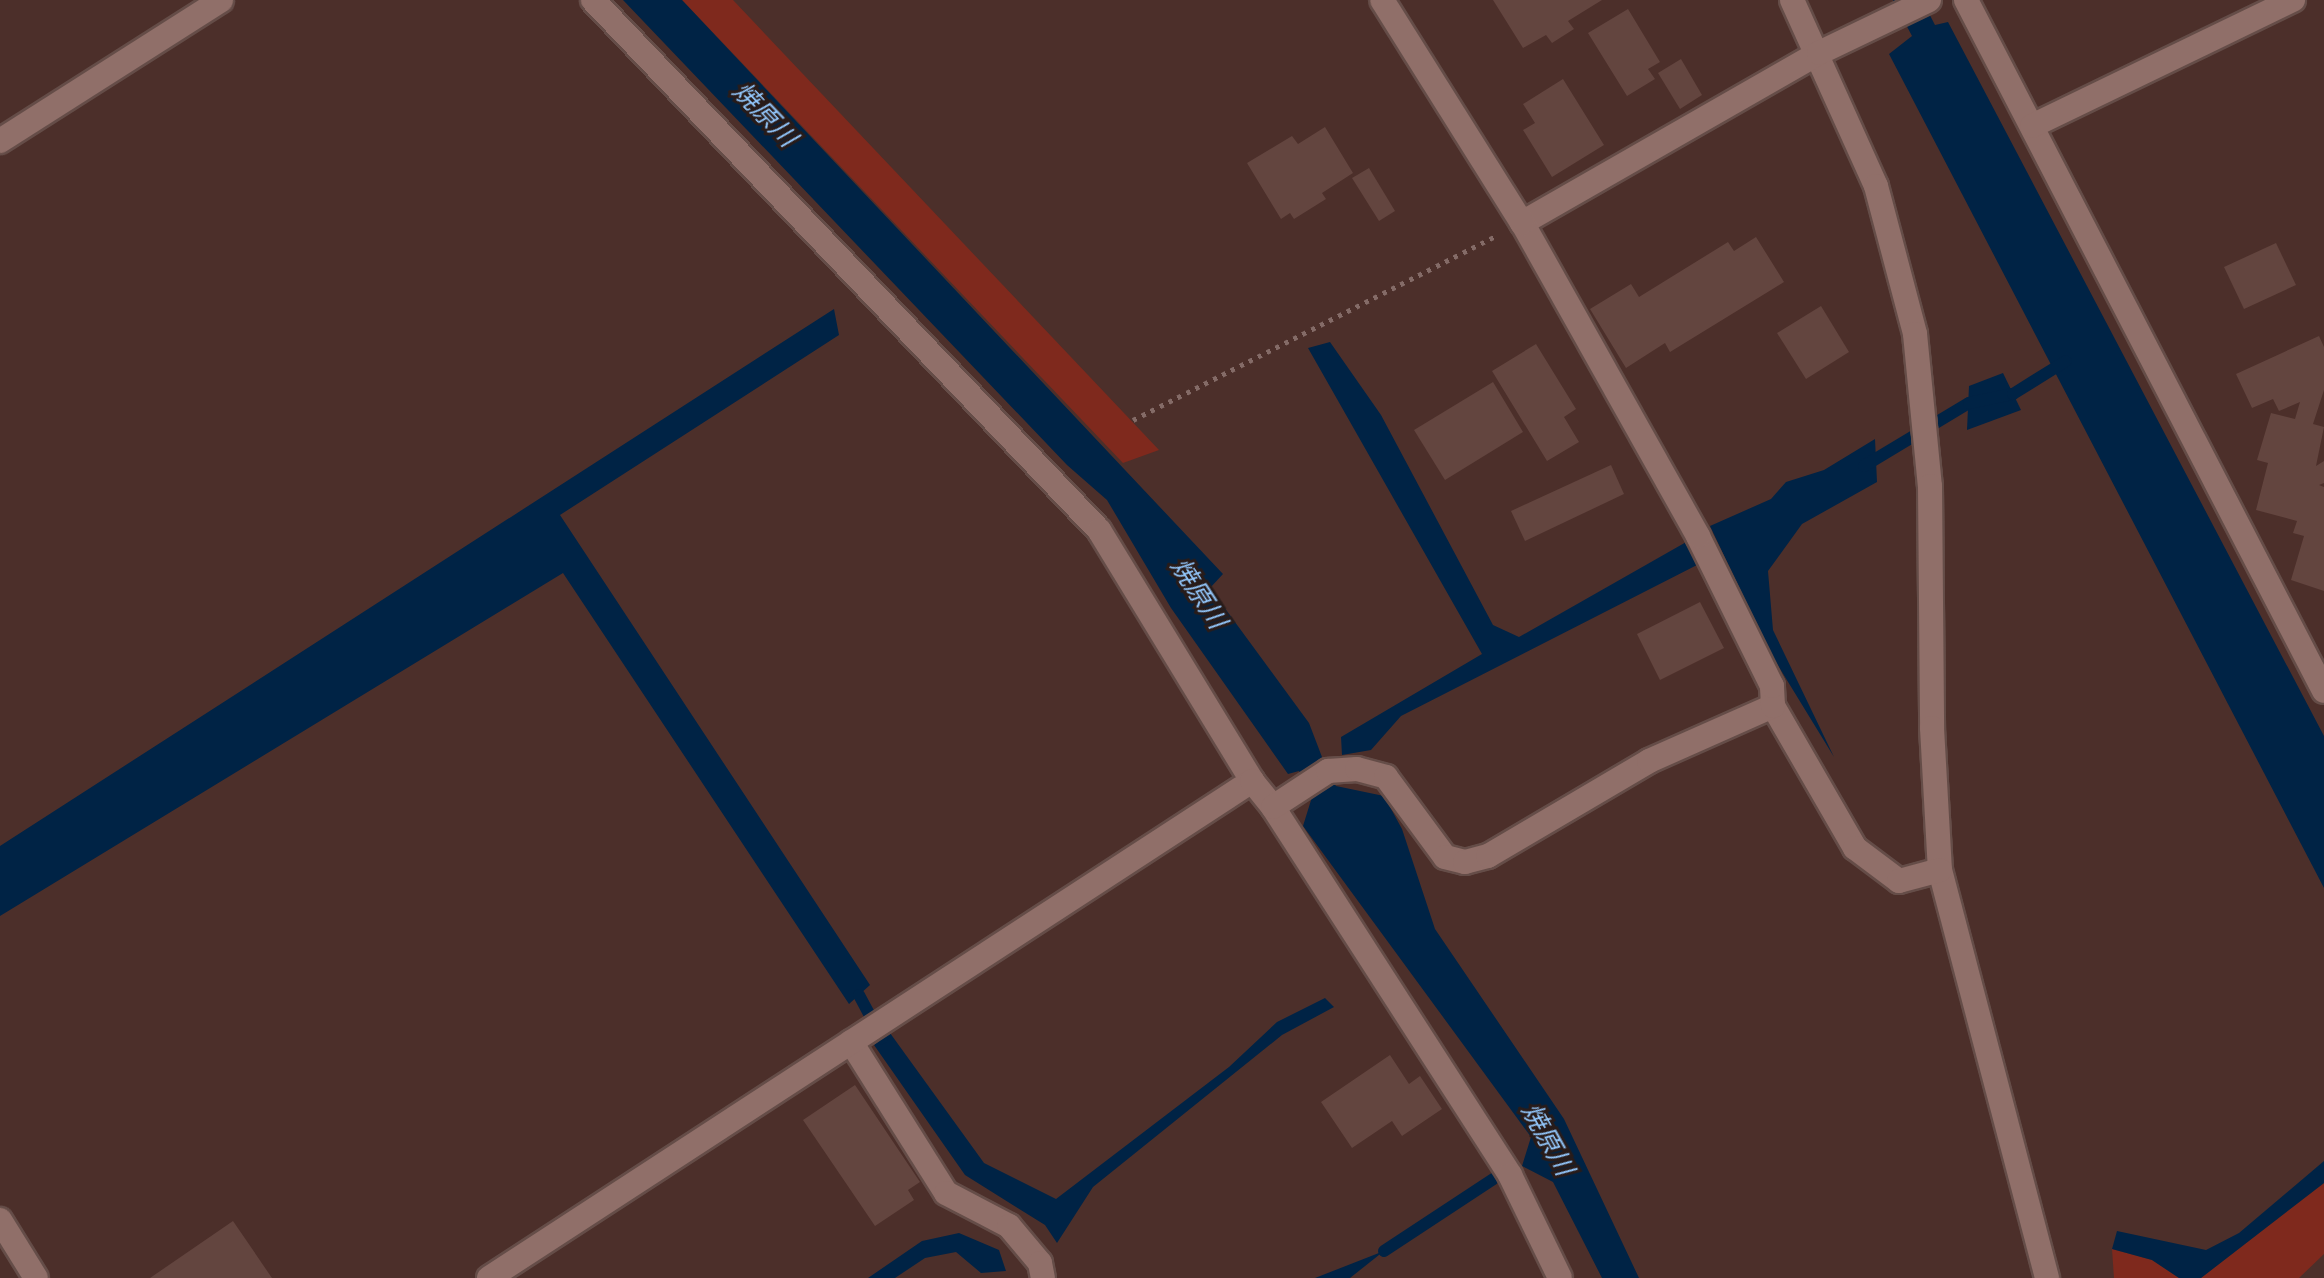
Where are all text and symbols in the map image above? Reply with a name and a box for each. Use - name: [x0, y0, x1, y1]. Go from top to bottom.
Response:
- water label: 焼原川: [727, 75, 803, 153]
- water label: 焼原川: [1165, 552, 1233, 634]
- water label: 焼原川: [1515, 1097, 1581, 1181]

